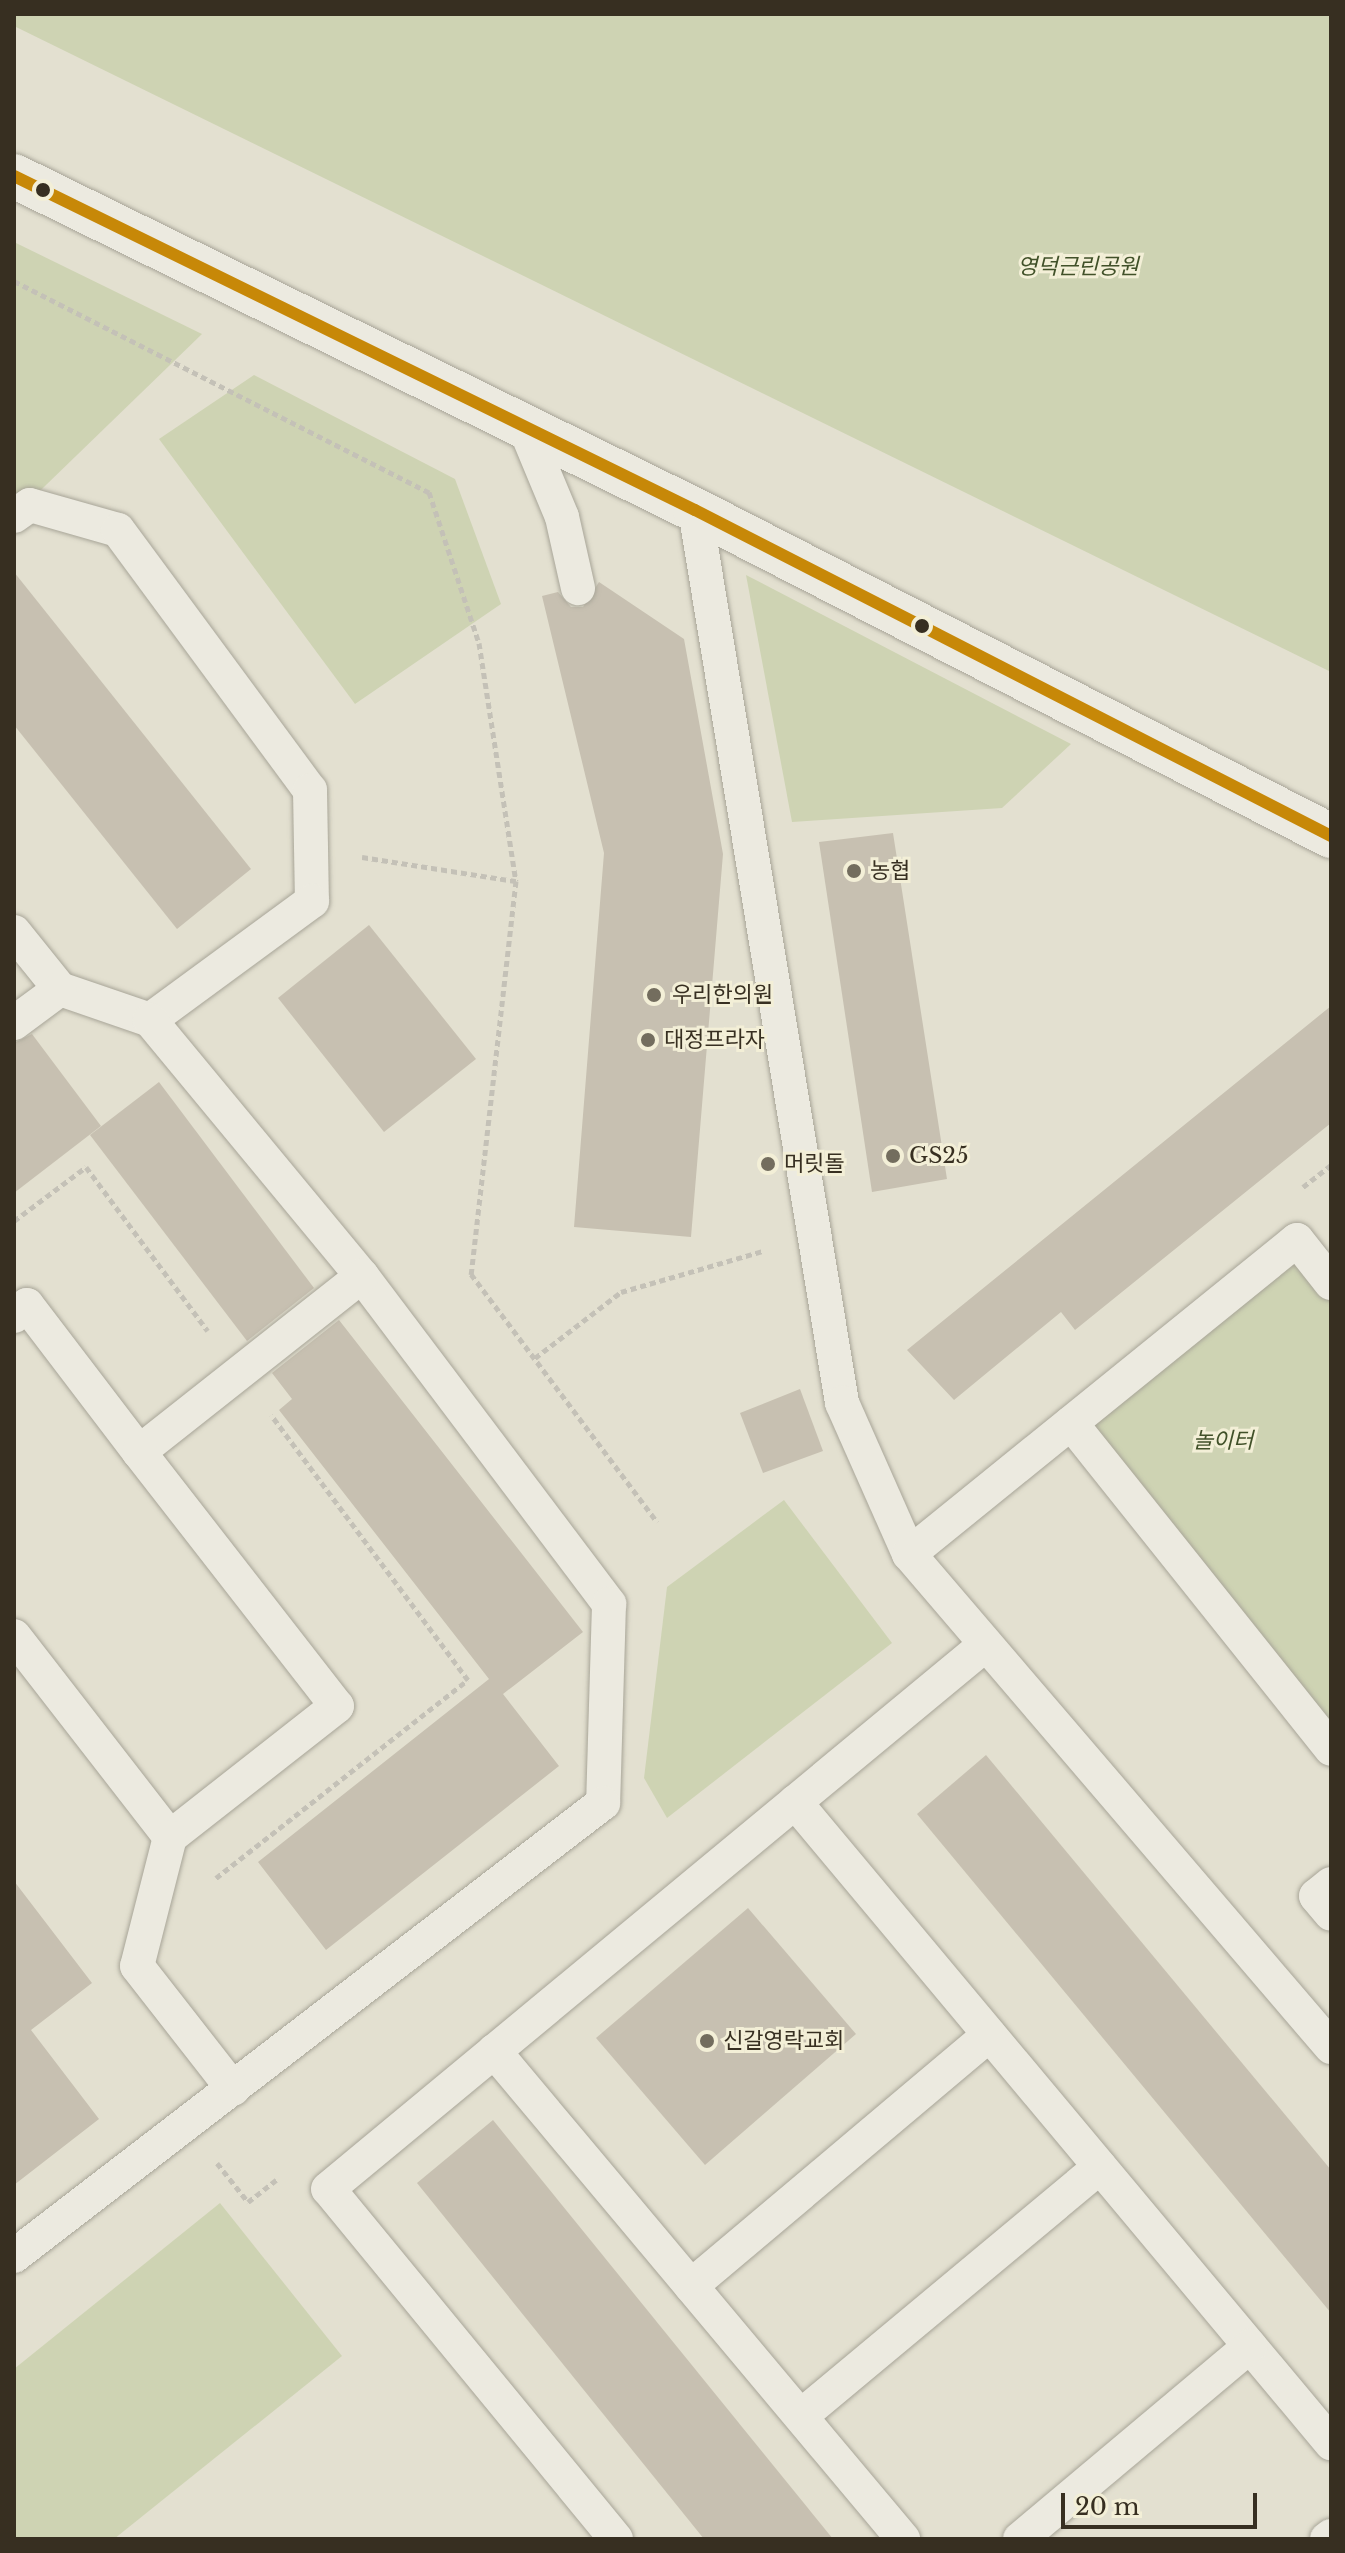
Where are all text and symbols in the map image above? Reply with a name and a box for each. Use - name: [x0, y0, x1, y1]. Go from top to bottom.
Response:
- unlabelled marker: [35, 182, 51, 198]
- park label: 영덕근린공원: [1017, 254, 1139, 280]
- unlabelled marker: [914, 618, 930, 634]
- place label: 농협: [870, 858, 910, 884]
- marker: 농협: [845, 862, 863, 880]
- place label: 우리한의원: [672, 982, 773, 1008]
- marker: 우리한의원: [643, 984, 665, 1006]
- place label: 대정프라자: [664, 1027, 765, 1053]
- marker: 대정프라자: [639, 1031, 657, 1049]
- place label: GS25: [909, 1143, 968, 1169]
- marker: GS25: [884, 1147, 902, 1165]
- place label: 머릿돌: [784, 1151, 845, 1177]
- marker: 머릿돌: [759, 1155, 777, 1173]
- park label: 놀이터: [1193, 1428, 1253, 1454]
- place label: 신갈영락교회: [723, 2028, 844, 2054]
- marker: 신갈영락교회: [698, 2032, 716, 2050]
- scale bar: [1065, 2477, 1261, 2527]
- text: 20 m: [1075, 2492, 1140, 2521]

